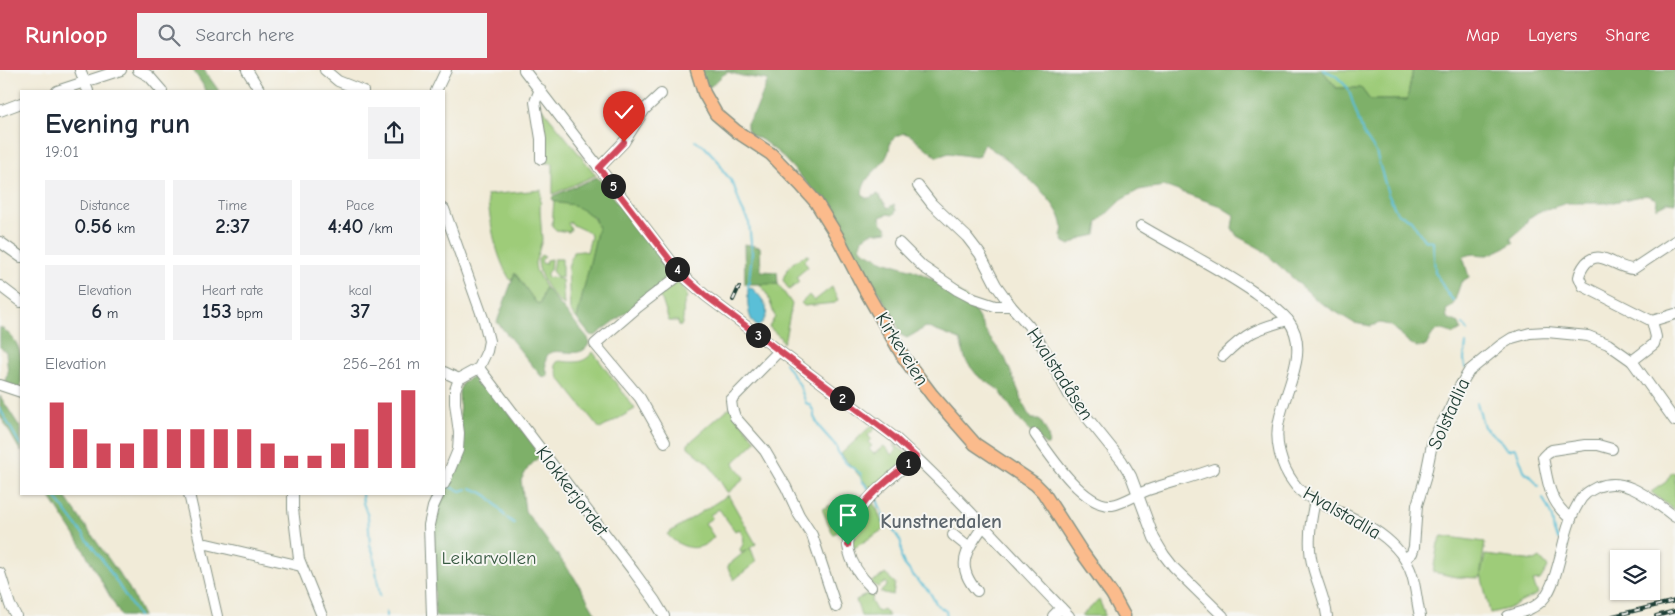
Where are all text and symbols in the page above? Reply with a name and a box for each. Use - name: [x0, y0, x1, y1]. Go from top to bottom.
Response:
- search box: [137, 13, 487, 58]
- text: Runloop: [25, 21, 107, 49]
- icon: search: [155, 21, 183, 49]
- text: Search here: [195, 24, 294, 46]
- text: Map: [1466, 25, 1500, 46]
- text: Layers: [1528, 25, 1577, 46]
- text: Share: [1605, 25, 1650, 46]
- pin: [603, 91, 645, 142]
- icon: check: [610, 98, 638, 126]
- button: share: [368, 107, 420, 159]
- text: Evening run: [45, 108, 190, 140]
- text: 19:01: [45, 143, 79, 161]
- pin: 5: [600, 174, 626, 198]
- text: 5: [610, 178, 617, 195]
- text: Distance: [80, 197, 130, 214]
- text: Time: [218, 197, 247, 214]
- text: Pace: [346, 197, 374, 214]
- text: 0.56: [74, 214, 112, 238]
- text: 2:37: [215, 214, 250, 238]
- text: 4:40: [328, 214, 364, 238]
- text: km: [112, 220, 135, 237]
- text: /km: [364, 220, 393, 237]
- pin: 4: [664, 256, 690, 282]
- text: 4: [674, 261, 681, 278]
- text: Elevation: [78, 282, 132, 299]
- text: Heart rate: [202, 282, 263, 299]
- text: kcal: [348, 282, 372, 299]
- text: 6: [91, 299, 102, 323]
- text: 153: [202, 299, 232, 323]
- text: 37: [350, 299, 370, 323]
- text: m: [102, 305, 118, 322]
- text: bpm: [232, 305, 263, 322]
- street label: Kirkeveien: [871, 308, 933, 390]
- pin: 3: [746, 322, 770, 348]
- street label: Hvalstadåsen: [1022, 324, 1098, 424]
- text: 3: [755, 327, 762, 344]
- text: Elevation: [45, 355, 106, 373]
- text: 256–261 m: [343, 355, 420, 373]
- street label: Solstadlia: [1424, 375, 1474, 453]
- pin: 2: [830, 386, 854, 410]
- text: 2: [839, 390, 846, 407]
- street label: Klokkerjordet: [531, 442, 613, 541]
- pin: 1: [896, 450, 920, 476]
- text: 1: [906, 455, 911, 472]
- street label: Hvalstadlia: [1299, 482, 1385, 544]
- pin: [827, 494, 869, 545]
- icon: arrive: [834, 501, 862, 529]
- district label: Kunstnerdalen: [880, 510, 1002, 533]
- park label: Leikarvollen: [441, 547, 537, 569]
- map controls: [1610, 550, 1660, 600]
- button: layers: [1610, 550, 1660, 600]

